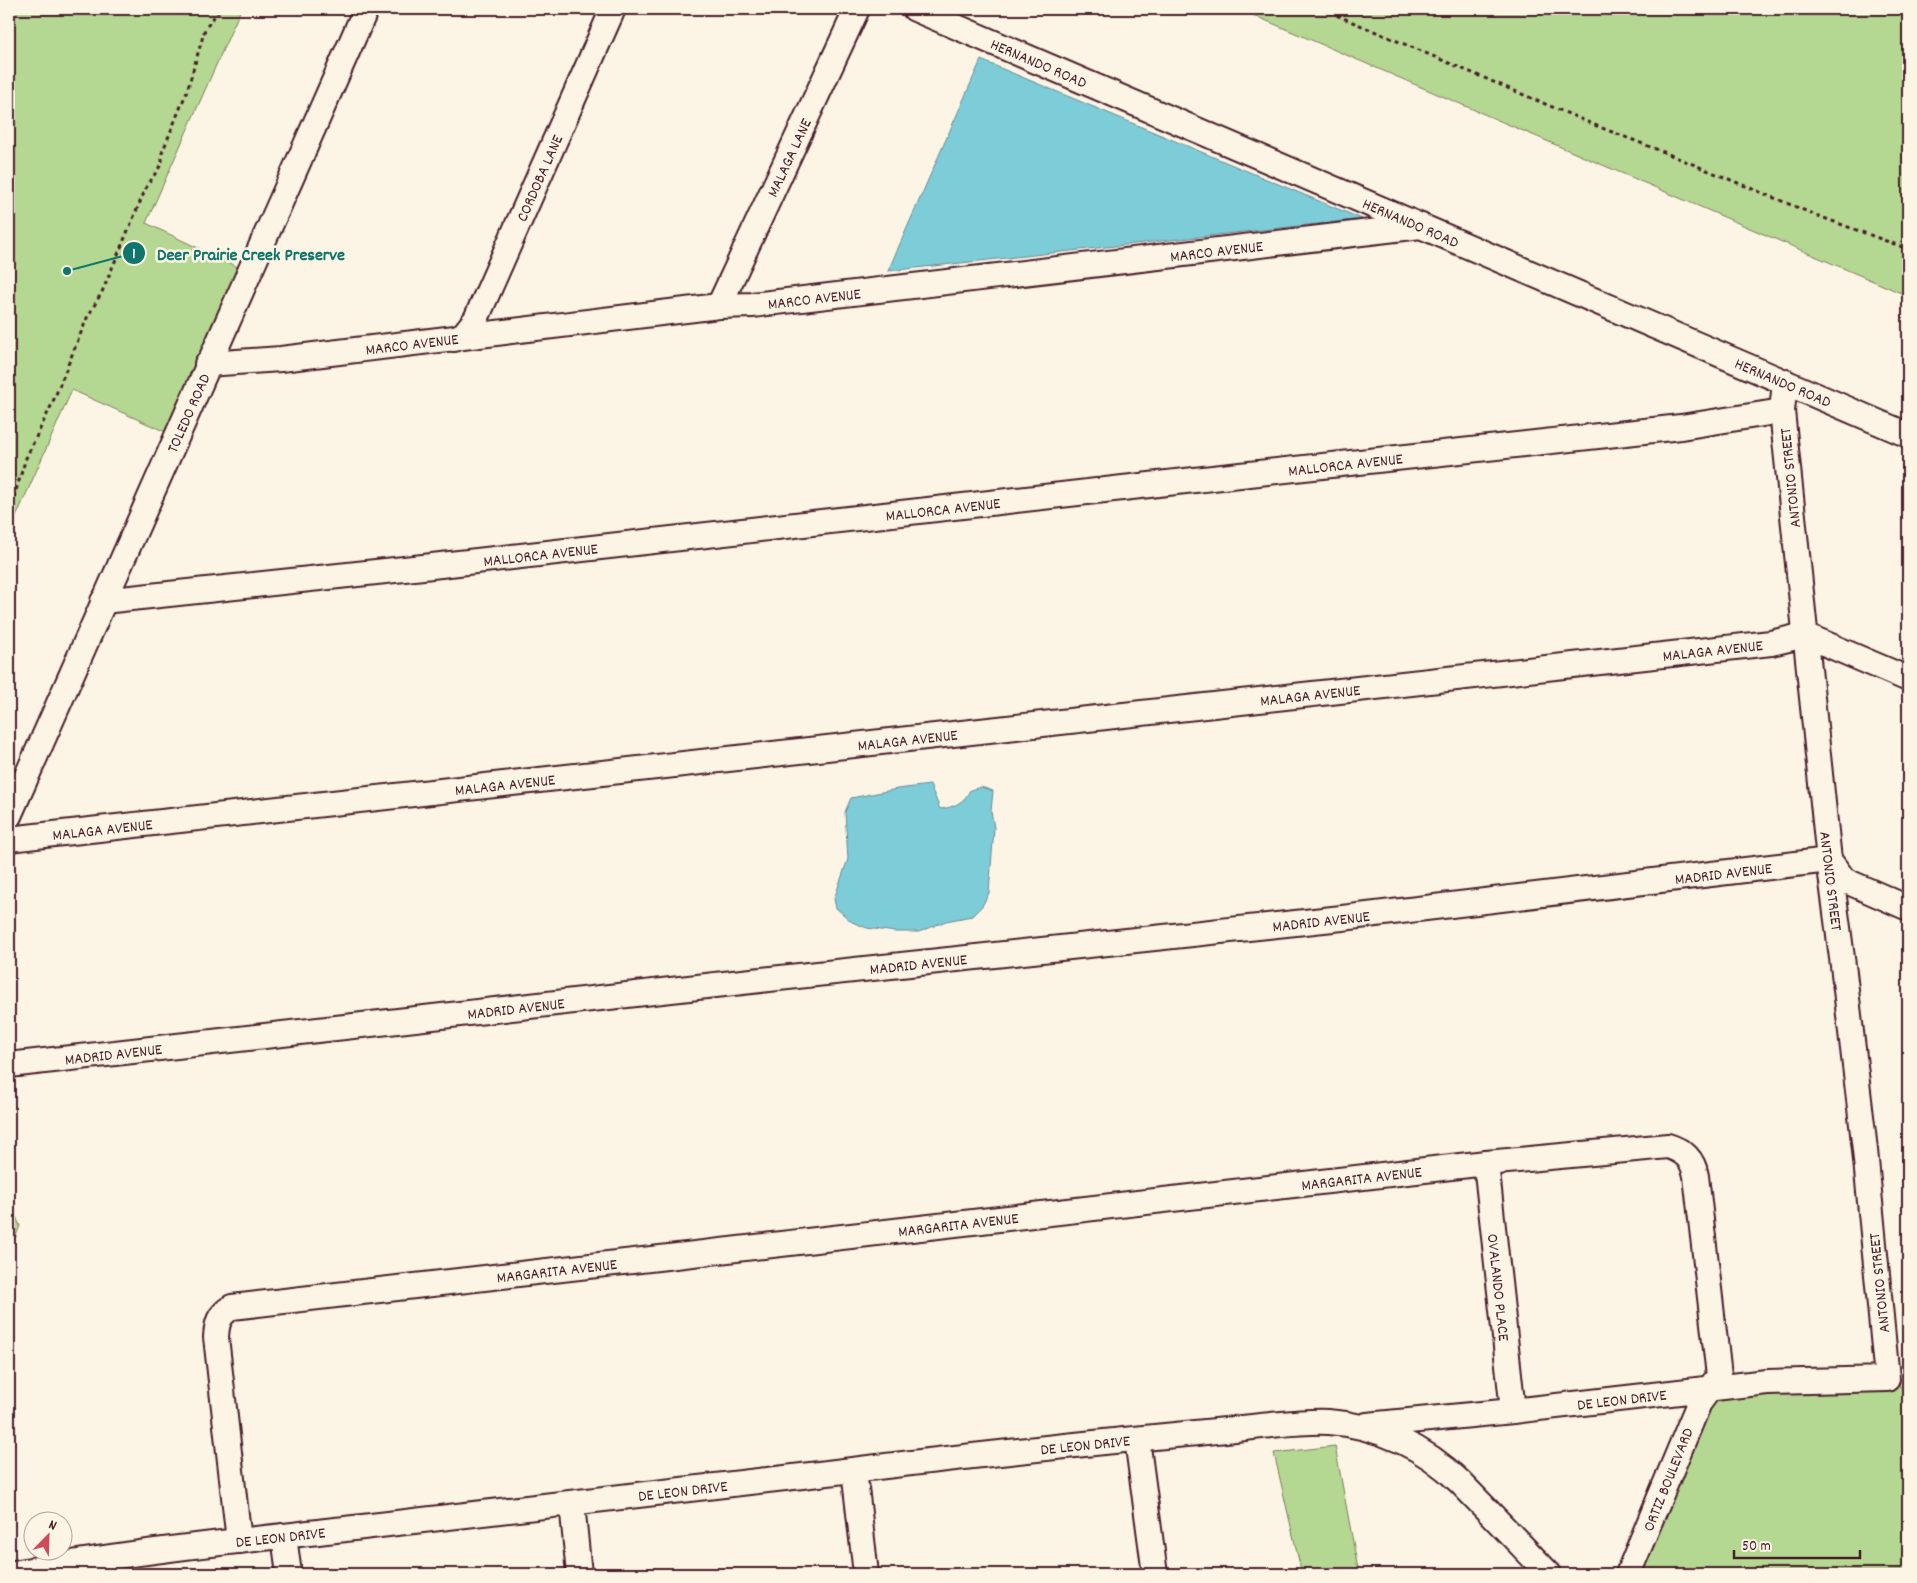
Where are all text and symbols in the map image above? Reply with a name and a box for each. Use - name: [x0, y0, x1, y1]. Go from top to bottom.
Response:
- street label: HERNANDO ROAD: [986, 34, 1090, 95]
- street label: MALAGA LANE: [762, 115, 819, 201]
- street label: CORDOBA LANE: [512, 131, 570, 226]
- street label: HERNANDO ROAD: [1358, 193, 1462, 255]
- street label: MARCO AVENUE: [1169, 236, 1265, 270]
- callout: Deer Prairie Creek Preserve: [122, 237, 355, 270]
- text: 1: [132, 244, 136, 266]
- text: Deer Prairie Creek Preserve: [157, 244, 345, 269]
- street label: MARCO AVENUE: [767, 283, 863, 317]
- street label: MARCO AVENUE: [364, 329, 461, 363]
- street label: HERNANDO ROAD: [1731, 353, 1834, 415]
- street label: TOLEDO ROAD: [162, 370, 217, 457]
- street label: ANTONIO STREET: [1775, 426, 1808, 529]
- street label: MALLORCA AVENUE: [1287, 448, 1405, 484]
- street label: MALLORCA AVENUE: [885, 493, 1002, 529]
- street label: MALLORCA AVENUE: [482, 538, 600, 574]
- street label: MALAGA AVENUE: [1662, 635, 1765, 669]
- street label: MALAGA AVENUE: [1259, 680, 1362, 714]
- street label: MALAGA AVENUE: [856, 724, 960, 759]
- street label: MALAGA AVENUE: [454, 769, 557, 803]
- street label: MALAGA AVENUE: [51, 814, 155, 848]
- street label: ANTONIO STREET: [1812, 830, 1847, 933]
- street label: MADRID AVENUE: [1674, 858, 1774, 892]
- street label: MADRID AVENUE: [1271, 906, 1372, 939]
- street label: MADRID AVENUE: [869, 949, 969, 982]
- street label: MADRID AVENUE: [466, 993, 567, 1027]
- street label: MADRID AVENUE: [64, 1039, 164, 1073]
- street label: MARGARITA AVENUE: [1300, 1161, 1424, 1198]
- street label: MARGARITA AVENUE: [897, 1208, 1021, 1244]
- street label: ANTONIO STREET: [1864, 1231, 1897, 1334]
- street label: OVALANDO PLACE: [1480, 1233, 1514, 1343]
- street label: MARGARITA AVENUE: [496, 1254, 619, 1291]
- street label: DE LEON DRIVE: [1576, 1384, 1669, 1418]
- street label: ORTIZ BOULEVARD: [1638, 1425, 1701, 1535]
- street label: DE LEON DRIVE: [1040, 1430, 1132, 1463]
- street label: DE LEON DRIVE: [637, 1476, 730, 1509]
- north arrow: [22, 1510, 72, 1560]
- text: N: [45, 1515, 59, 1536]
- street label: DE LEON DRIVE: [235, 1522, 327, 1555]
- scale bar: [1734, 1528, 1861, 1560]
- text: 50 m: [1742, 1536, 1771, 1558]

